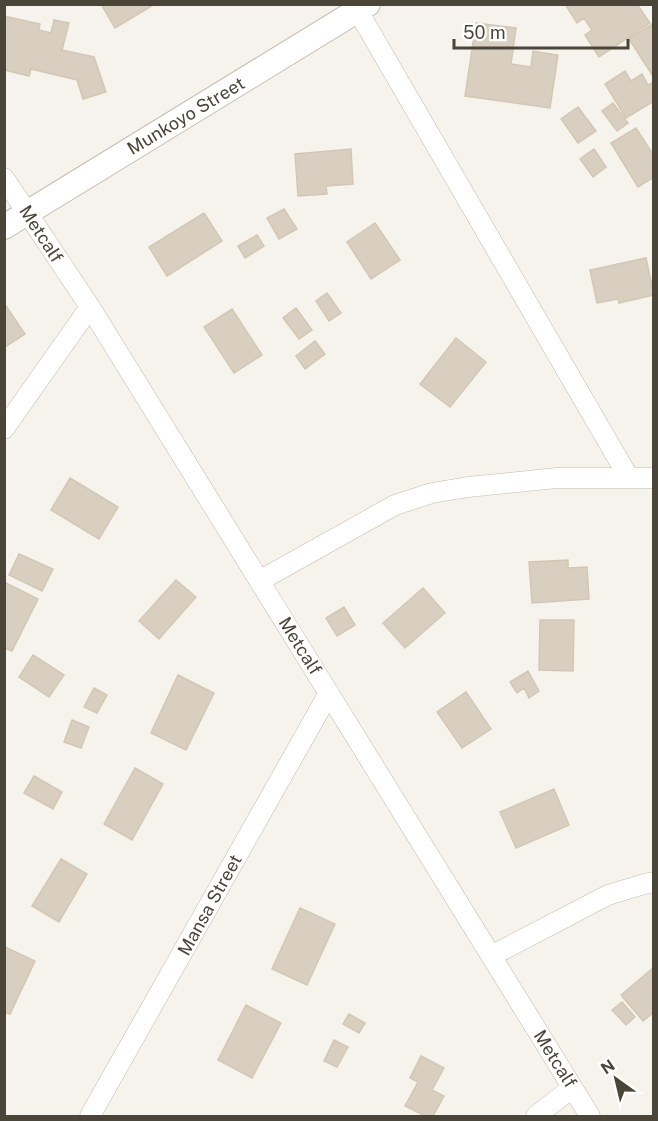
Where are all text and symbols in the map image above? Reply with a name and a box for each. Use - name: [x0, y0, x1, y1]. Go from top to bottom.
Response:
- scale bar: [454, 12, 628, 50]
- text: 50 m: [463, 22, 506, 43]
- street label: Munkoyo Street: [123, 72, 248, 159]
- street label: Metcalf: [15, 201, 68, 266]
- street label: Metcalf: [275, 613, 326, 678]
- street label: Mansa Street: [173, 851, 246, 959]
- street label: Metcalf: [530, 1026, 581, 1091]
- north arrow: [586, 1049, 646, 1109]
- text: N: [597, 1056, 618, 1078]

